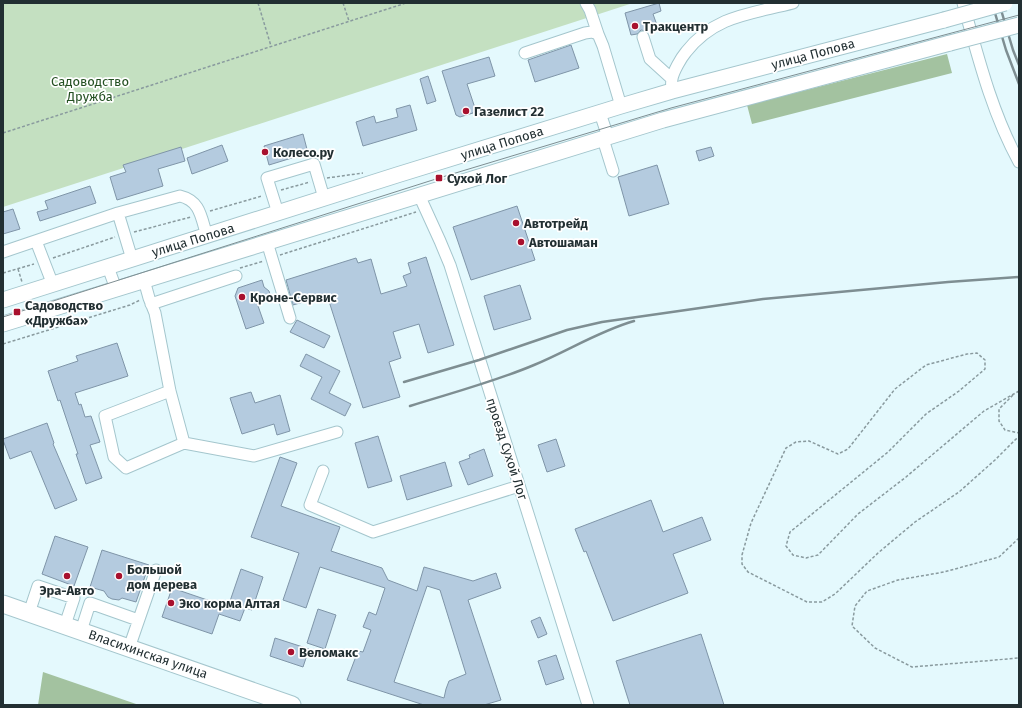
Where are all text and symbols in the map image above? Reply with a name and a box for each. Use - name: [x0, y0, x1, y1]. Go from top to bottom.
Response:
- place label: Тракцентр: [643, 19, 708, 34]
- marker: Тракцентр: [630, 21, 640, 31]
- street label: улица Попова: [770, 36, 856, 72]
- park label: Садоводство Дружба: [51, 74, 129, 104]
- place label: Газелист 22: [474, 104, 544, 119]
- marker: Газелист 22: [461, 106, 471, 116]
- street label: улица Попова: [459, 123, 545, 163]
- place label: Колесо.ру: [273, 145, 334, 160]
- marker: Колесо.ру: [260, 147, 270, 157]
- place label: Сухой Лог: [447, 171, 508, 186]
- marker: Сухой Лог: [434, 173, 444, 183]
- place label: Автотрейд: [523, 216, 588, 231]
- marker: Автотрейд: [511, 218, 521, 228]
- street label: улица Попова: [150, 220, 236, 260]
- place label: Автошаман: [528, 235, 598, 250]
- marker: Автошаман: [516, 237, 526, 247]
- place label: Кроне-Сервис: [250, 290, 338, 305]
- marker: Кроне-Сервис: [237, 292, 247, 302]
- place label: Садоводство «Дружба»: [25, 298, 103, 328]
- marker: Садоводство «Дружба»: [12, 307, 22, 317]
- street label: проезд Сухой Лог: [483, 396, 531, 502]
- place label: Большой дом дерева: [127, 562, 197, 592]
- marker: Эра-Авто: [62, 571, 72, 581]
- marker: Большой дом дерева: [114, 571, 124, 581]
- place label: Эра-Авто: [40, 583, 95, 598]
- place label: Эко корма Алтая: [179, 596, 280, 611]
- marker: Эко корма Алтая: [166, 598, 176, 608]
- street label: Власихинская улица: [86, 627, 210, 681]
- place label: Веломакс: [299, 645, 359, 660]
- marker: Веломакс: [286, 647, 296, 657]

